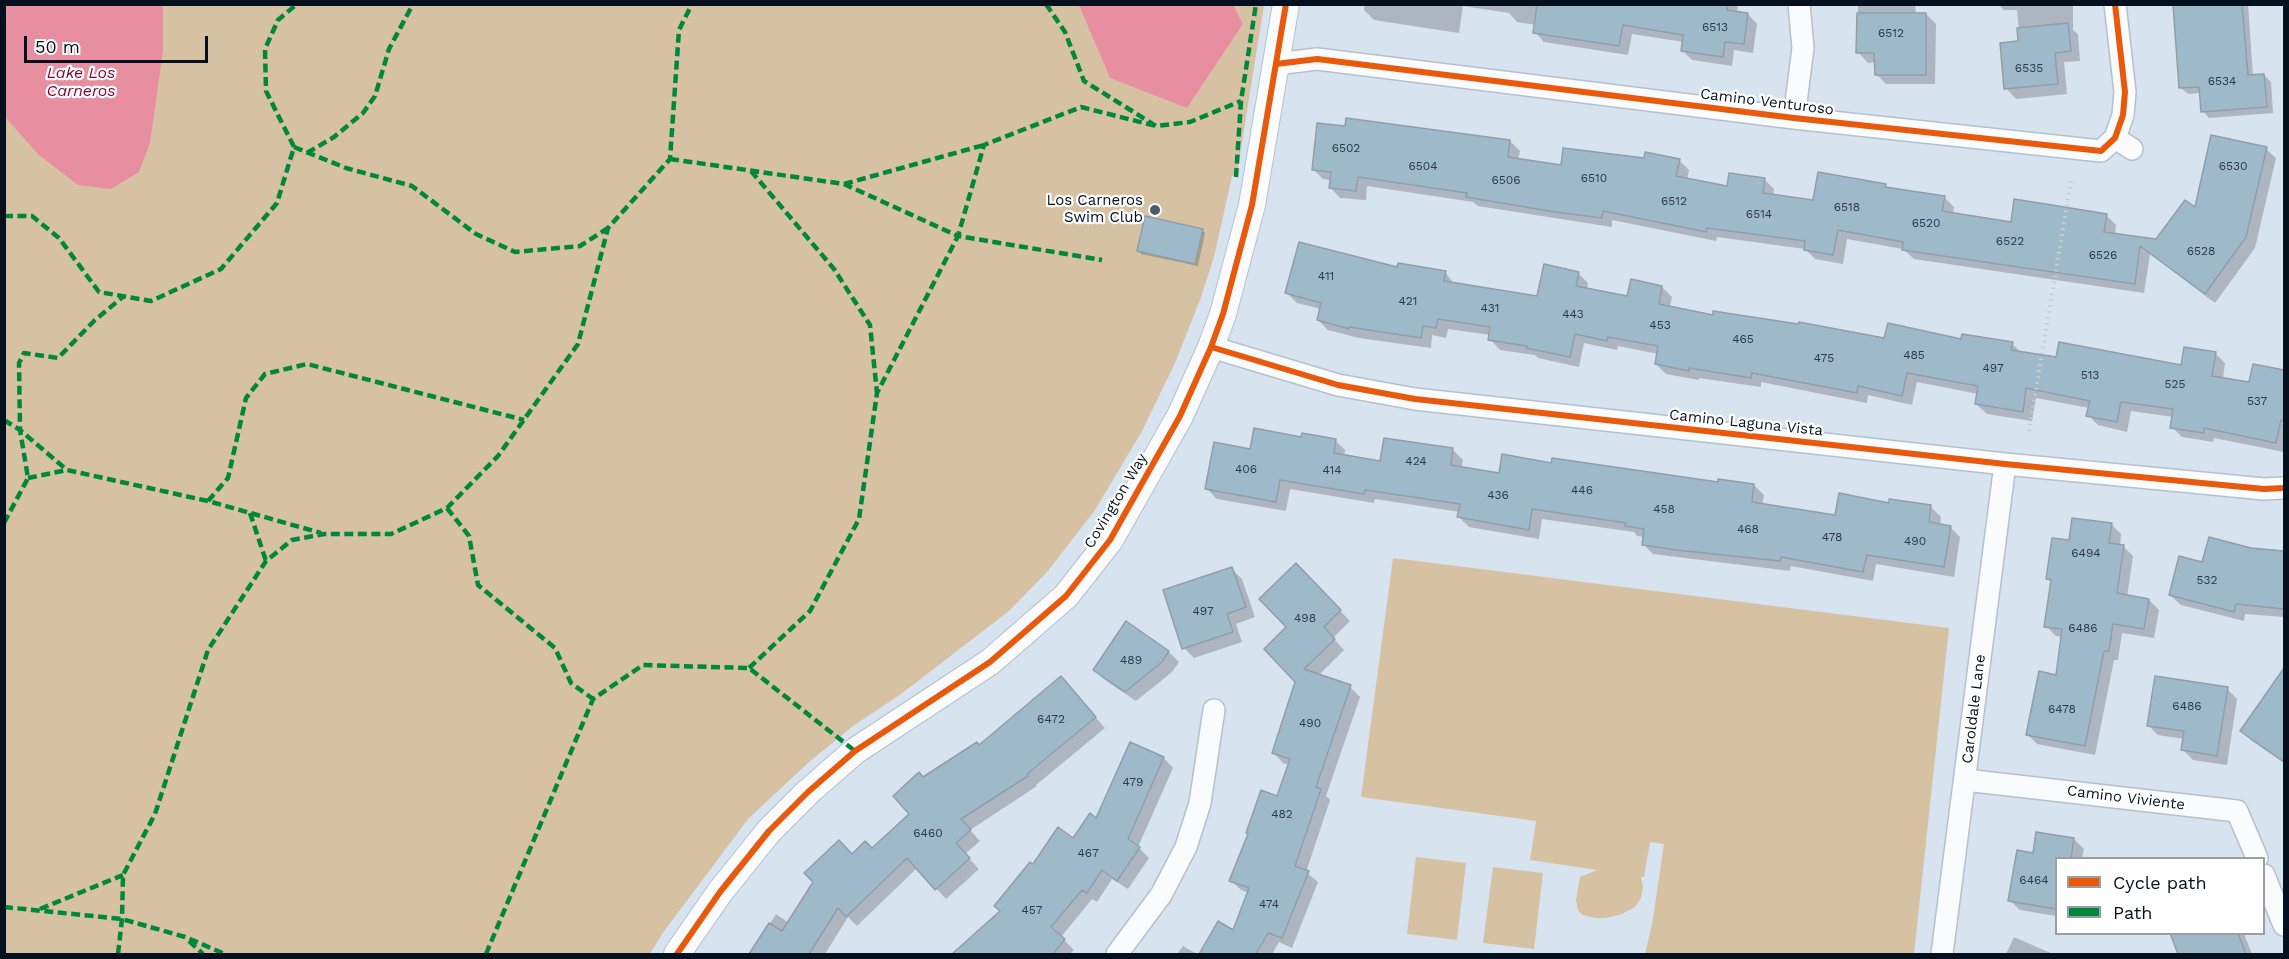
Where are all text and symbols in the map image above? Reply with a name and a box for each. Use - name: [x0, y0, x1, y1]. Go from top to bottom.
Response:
- house number: 6513: [1702, 20, 1728, 34]
- scale bar: [27, 24, 212, 62]
- house number: 6512: [1878, 26, 1904, 40]
- text: 50 m: [35, 36, 80, 57]
- house number: 6535: [2015, 61, 2043, 75]
- water label: Lake Los Carneros: [46, 63, 116, 101]
- house number: 6534: [2208, 74, 2236, 88]
- street label: Camino Venturoso: [1699, 85, 1835, 119]
- house number: 6502: [1332, 141, 1360, 155]
- house number: 6504: [1408, 159, 1438, 173]
- house number: 6530: [2219, 159, 2247, 173]
- house number: 6510: [1581, 171, 1607, 185]
- house number: 6506: [1491, 173, 1521, 187]
- place label: Los Carneros Swim Club: [1047, 192, 1143, 227]
- house number: 6512: [1661, 194, 1687, 208]
- house number: 6518: [1834, 200, 1860, 214]
- marker: Los Carneros Swim Club: [1148, 203, 1162, 217]
- house number: 6514: [1746, 207, 1772, 221]
- house number: 6520: [1912, 216, 1940, 230]
- house number: 6522: [1996, 234, 2024, 248]
- house number: 6528: [2187, 244, 2215, 258]
- house number: 6526: [2089, 248, 2117, 262]
- house number: 411: [1318, 269, 1334, 283]
- house number: 421: [1398, 294, 1418, 308]
- house number: 431: [1480, 301, 1500, 315]
- house number: 443: [1562, 307, 1584, 321]
- house number: 453: [1649, 318, 1671, 332]
- house number: 465: [1732, 332, 1754, 346]
- house number: 485: [1903, 348, 1925, 362]
- house number: 475: [1814, 351, 1834, 365]
- house number: 497: [1982, 361, 2004, 375]
- house number: 513: [2081, 368, 2099, 382]
- house number: 525: [2165, 377, 2185, 391]
- house number: 537: [2247, 394, 2267, 408]
- street label: Camino Laguna Vista: [1668, 406, 1824, 440]
- street label: Covington Way: [1081, 450, 1151, 552]
- house number: 424: [1405, 454, 1427, 468]
- house number: 406: [1235, 462, 1257, 476]
- house number: 414: [1322, 463, 1342, 477]
- house number: 446: [1571, 483, 1593, 497]
- house number: 436: [1487, 488, 1509, 502]
- house number: 458: [1653, 502, 1675, 516]
- house number: 468: [1737, 522, 1759, 536]
- house number: 478: [1822, 530, 1842, 544]
- house number: 490: [1904, 534, 1926, 548]
- house number: 6494: [2071, 546, 2101, 560]
- house number: 532: [2197, 573, 2217, 587]
- house number: 497: [1192, 604, 1214, 618]
- house number: 498: [1294, 611, 1316, 625]
- house number: 6486: [2068, 621, 2098, 635]
- house number: 489: [1120, 653, 1142, 667]
- street label: Caroldale Lane: [1958, 653, 1990, 765]
- house number: 6486: [2172, 699, 2202, 713]
- house number: 6478: [2048, 702, 2076, 716]
- house number: 6472: [1037, 712, 1065, 726]
- house number: 490: [1299, 716, 1321, 730]
- house number: 479: [1123, 775, 1143, 789]
- street label: Camino Viviente: [2066, 782, 2186, 814]
- house number: 482: [1271, 807, 1293, 821]
- house number: 6460: [913, 826, 943, 840]
- house number: 467: [1077, 846, 1099, 860]
- legend: [2055, 857, 2265, 935]
- text: Cycle path: [2113, 872, 2207, 893]
- house number: 6464: [2019, 873, 2049, 887]
- house number: 474: [1259, 897, 1279, 911]
- text: Path: [2113, 902, 2153, 923]
- house number: 457: [1021, 903, 1043, 917]

